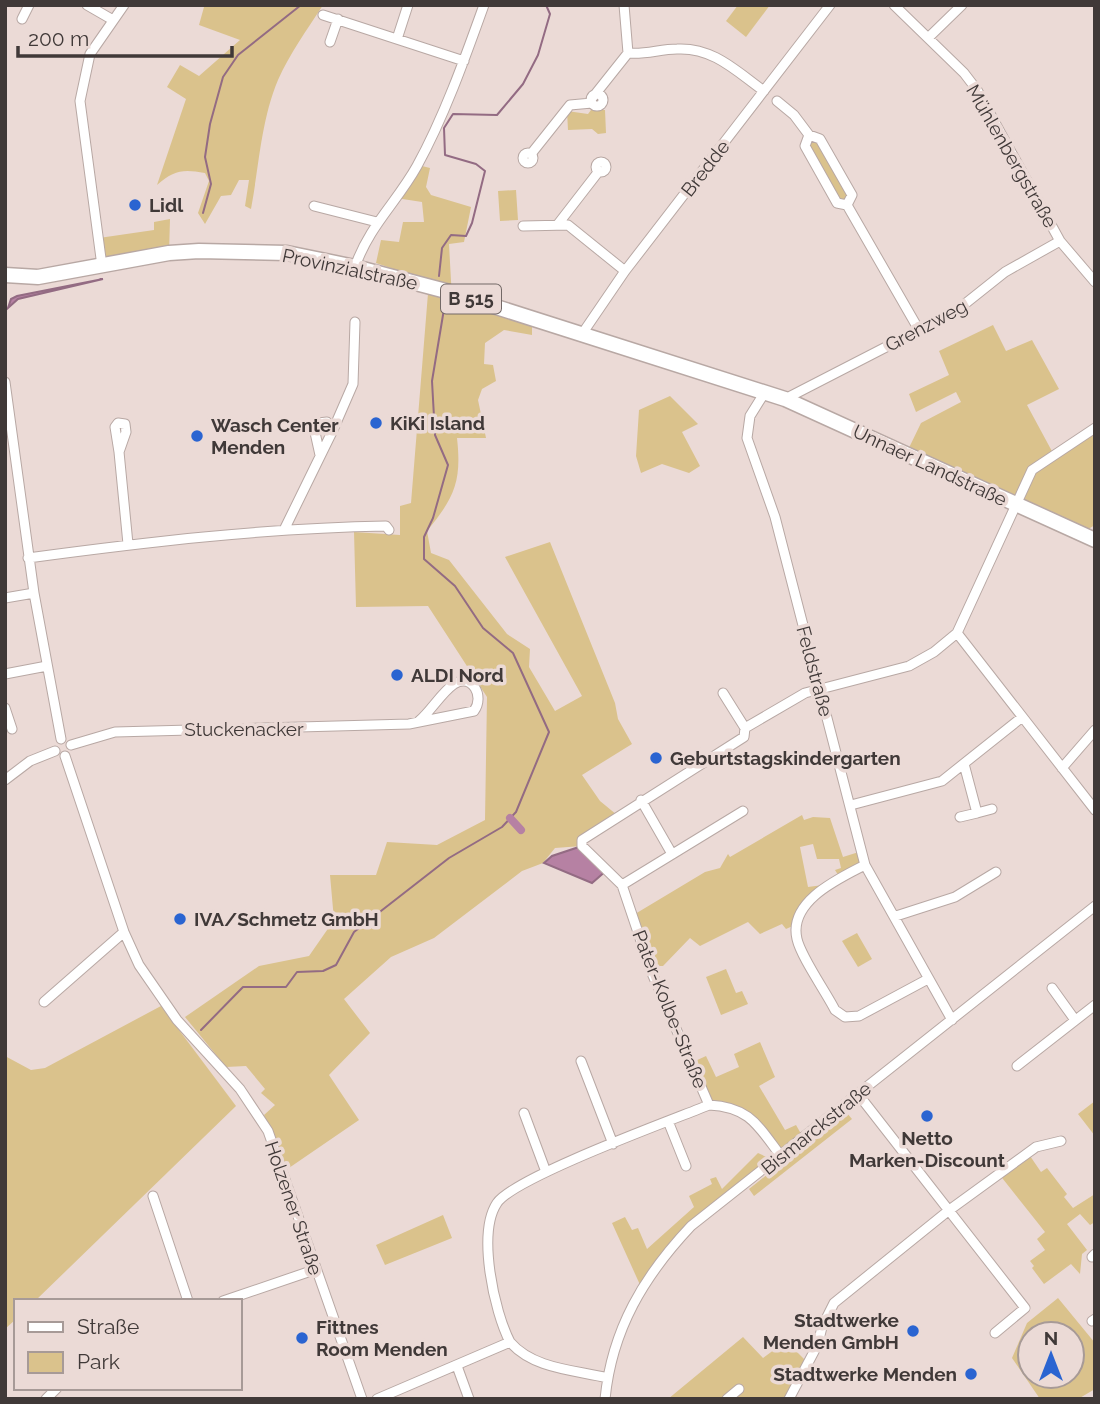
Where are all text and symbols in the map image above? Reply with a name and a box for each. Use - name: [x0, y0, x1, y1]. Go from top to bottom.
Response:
- scale bar: [18, 14, 231, 58]
- text: 200 m: [28, 26, 89, 51]
- street label: Mühlenbergstraße: [962, 81, 1062, 231]
- street label: Bredde: [676, 136, 734, 200]
- place label: Lidl: [149, 194, 184, 216]
- marker: Lidl: [127, 197, 143, 213]
- street label: Provinzialstraße: [280, 244, 420, 294]
- road number: B 515: [441, 284, 501, 314]
- street label: Grenzweg: [881, 294, 971, 356]
- place label: KiKi Island: [390, 412, 485, 434]
- place label: Wasch Center Menden: [211, 414, 339, 458]
- marker: KiKi Island: [368, 415, 384, 431]
- street label: Unnaer Landstraße: [849, 420, 1011, 510]
- marker: Wasch Center Menden: [189, 428, 205, 444]
- street label: Feldstraße: [792, 623, 838, 719]
- place label: ALDI Nord: [411, 664, 504, 686]
- marker: ALDI Nord: [389, 667, 405, 683]
- street label: Stuckenacker: [184, 718, 304, 740]
- place label: Geburtstagskindergarten: [670, 747, 901, 769]
- marker: Geburtstagskindergarten: [648, 750, 664, 766]
- place label: IVA/Schmetz GmbH: [194, 908, 379, 930]
- marker: IVA/Schmetz GmbH: [172, 911, 188, 927]
- street label: Pater-Kolbe-Straße: [628, 927, 712, 1091]
- street label: Bismarckstraße: [757, 1077, 875, 1179]
- marker: Netto Marken-Discount: [919, 1108, 935, 1124]
- place label: Netto Marken-Discount: [849, 1127, 1006, 1171]
- street label: Holzener Straße: [261, 1138, 327, 1278]
- legend: [14, 1299, 242, 1390]
- place label: Stadtwerke Menden GmbH: [763, 1309, 899, 1353]
- text: Straße: [77, 1314, 139, 1339]
- place label: Fittnes Room Menden: [316, 1316, 448, 1360]
- north arrow: [1016, 1320, 1086, 1390]
- marker: Stadtwerke Menden GmbH: [905, 1323, 921, 1339]
- text: N: [1044, 1327, 1058, 1349]
- marker: Fittnes Room Menden: [294, 1330, 310, 1346]
- text: Park: [77, 1349, 120, 1374]
- place label: Stadtwerke Menden: [773, 1363, 957, 1385]
- marker: Stadtwerke Menden: [963, 1366, 979, 1382]

